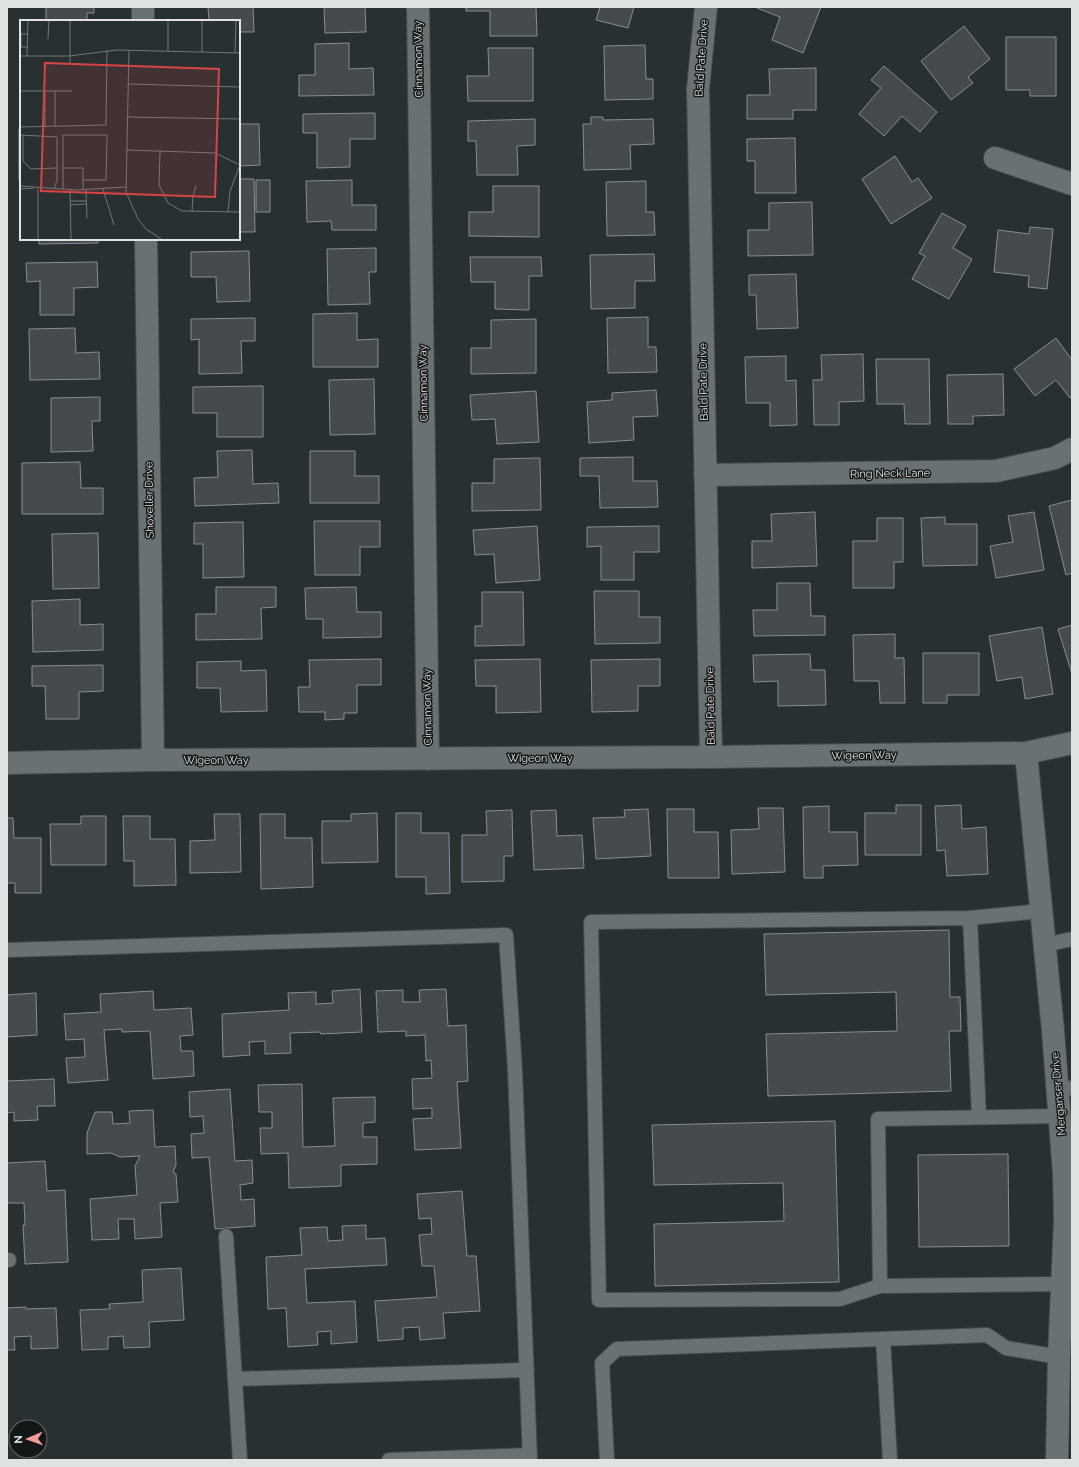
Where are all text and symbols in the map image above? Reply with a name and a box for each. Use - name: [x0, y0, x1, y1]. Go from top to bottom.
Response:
- street label: Bald Pate Drive: [692, 18, 711, 97]
- inset map: [20, 20, 240, 240]
- street label: Cinnamon Way: [411, 20, 426, 98]
- street label: Bald Pate Drive: [696, 342, 711, 421]
- street label: Cinnamon Way: [416, 344, 431, 422]
- street label: Shoveller Drive: [142, 461, 157, 538]
- street label: Ring Neck Lane: [850, 466, 931, 481]
- street label: Bald Pate Drive: [703, 666, 718, 745]
- street label: Cinnamon Way: [420, 668, 435, 746]
- street label: Wigeon Way: [831, 748, 897, 763]
- street label: Wigeon Way: [507, 752, 573, 765]
- street label: Wigeon Way: [183, 754, 249, 767]
- street label: Merganser Drive: [1048, 1051, 1069, 1136]
- north arrow: [8, 1419, 48, 1459]
- text: N: [12, 1435, 25, 1444]

